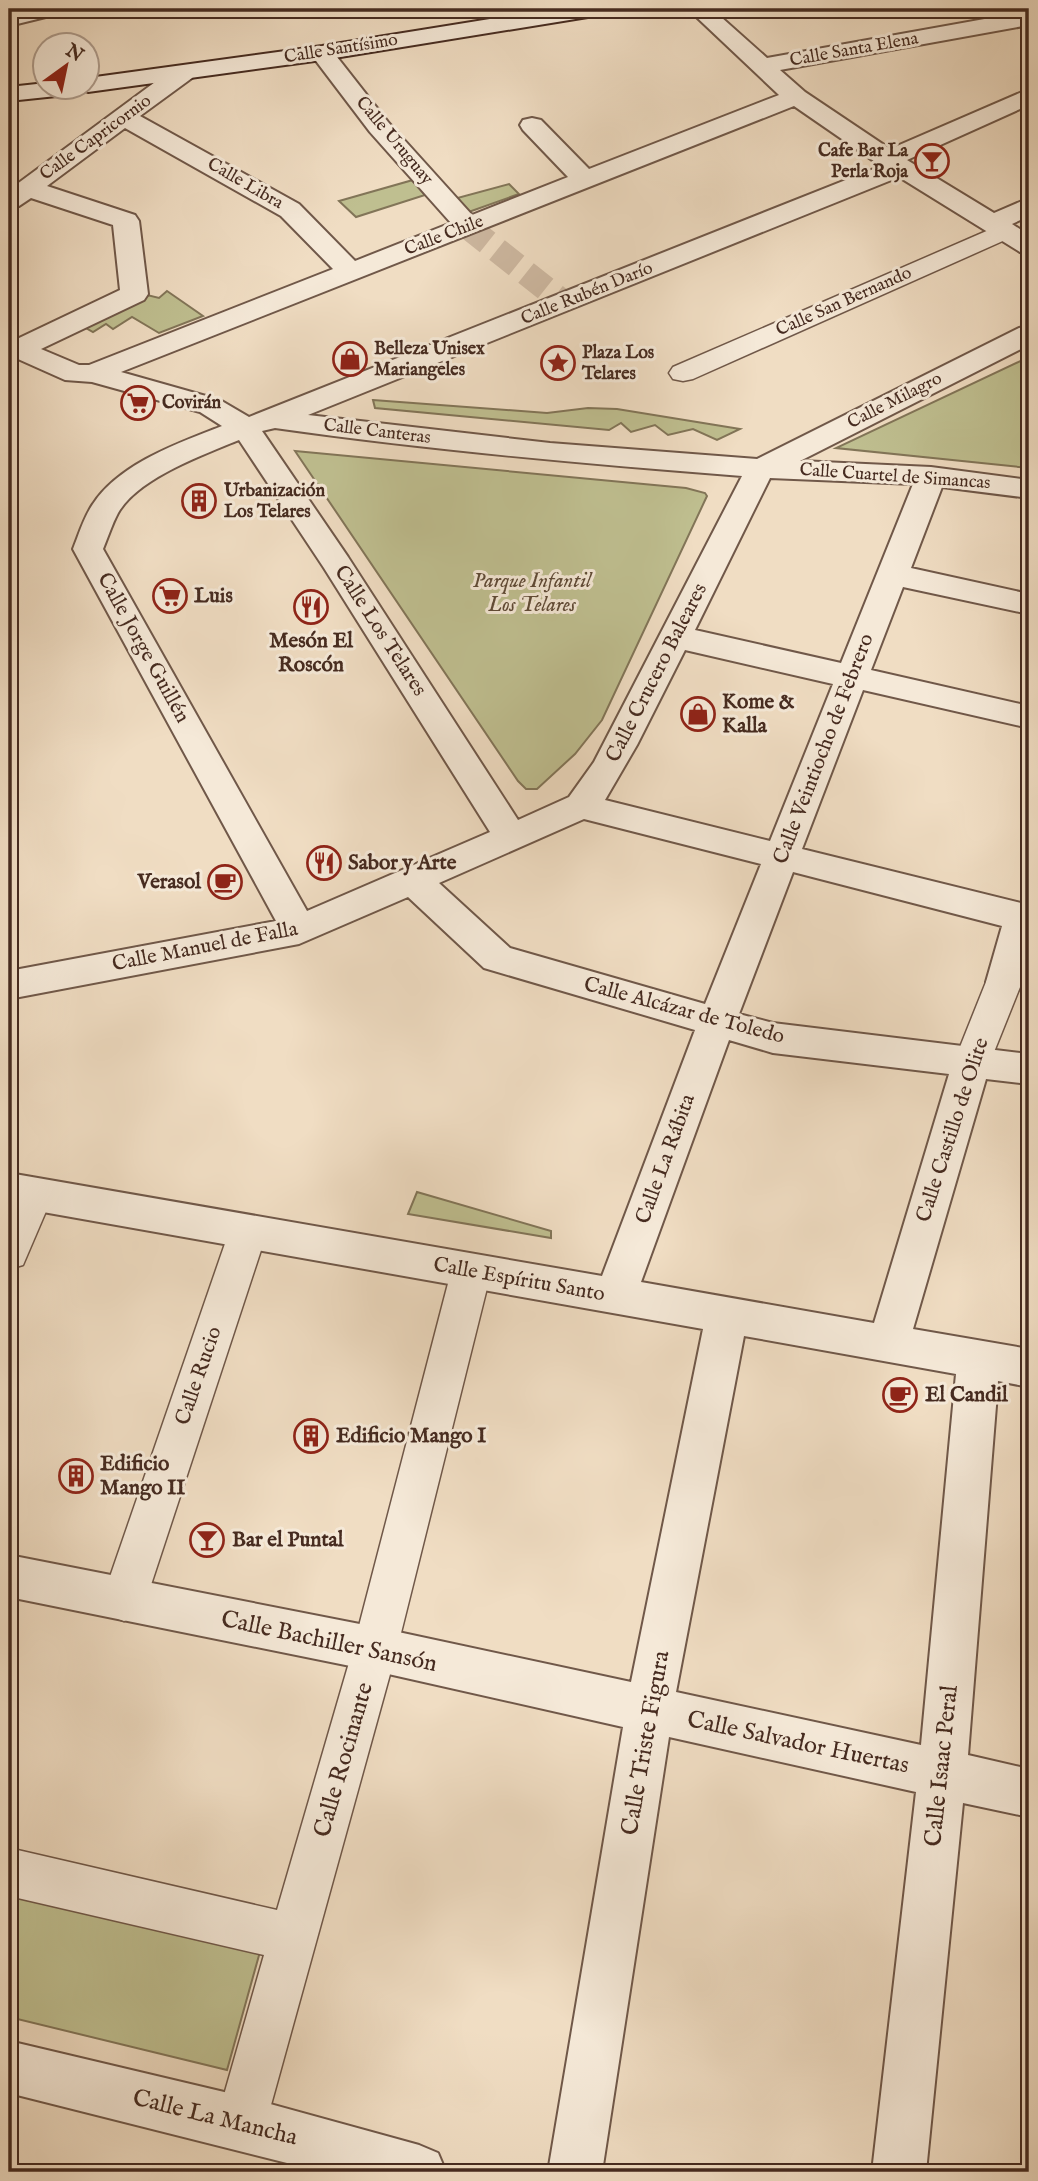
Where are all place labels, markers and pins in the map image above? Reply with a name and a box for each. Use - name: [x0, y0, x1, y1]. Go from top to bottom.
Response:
- place label: Cafe Bar La Perla Roja: [818, 140, 909, 184]
- bar icon: Cafe Bar La Perla Roja: [913, 142, 951, 180]
- place label: Belleza Unisex Mariangeles: [374, 338, 485, 382]
- shop icon: Belleza Unisex Mariangeles: [331, 340, 369, 378]
- place label: Plaza Los Telares: [581, 342, 655, 386]
- place icon: Plaza Los Telares: [539, 344, 577, 382]
- supermarket icon: Covirán: [119, 384, 157, 422]
- place label: Covirán: [162, 392, 222, 415]
- place label: Urbanización Los Telares: [223, 480, 325, 524]
- building icon: Urbanización Los Telares: [180, 482, 218, 520]
- supermarket icon: Luis: [151, 577, 189, 615]
- place label: Luis: [194, 583, 233, 610]
- restaurant icon: Mesón El Roscón: [292, 588, 330, 626]
- place label: Mesón El Roscón: [269, 628, 354, 679]
- place label: Kome & Kalla: [722, 689, 795, 740]
- shop icon: Kome & Kalla: [679, 695, 717, 733]
- restaurant icon: Sabor y Arte: [305, 844, 343, 882]
- place label: Sabor y Arte: [348, 850, 457, 877]
- cafe icon: Verasol: [206, 863, 244, 901]
- place label: Verasol: [137, 869, 202, 896]
- cafe icon: El Candil: [881, 1376, 919, 1414]
- place label: El Candil: [925, 1382, 1009, 1409]
- building icon: Edificio Mango I: [292, 1417, 330, 1455]
- place label: Edificio Mango I: [336, 1423, 486, 1450]
- place label: Edificio Mango II: [100, 1451, 185, 1502]
- building icon: Edificio Mango II: [57, 1457, 95, 1495]
- bar icon: Bar el Puntal: [188, 1521, 226, 1559]
- place label: Bar el Puntal: [232, 1527, 345, 1554]

